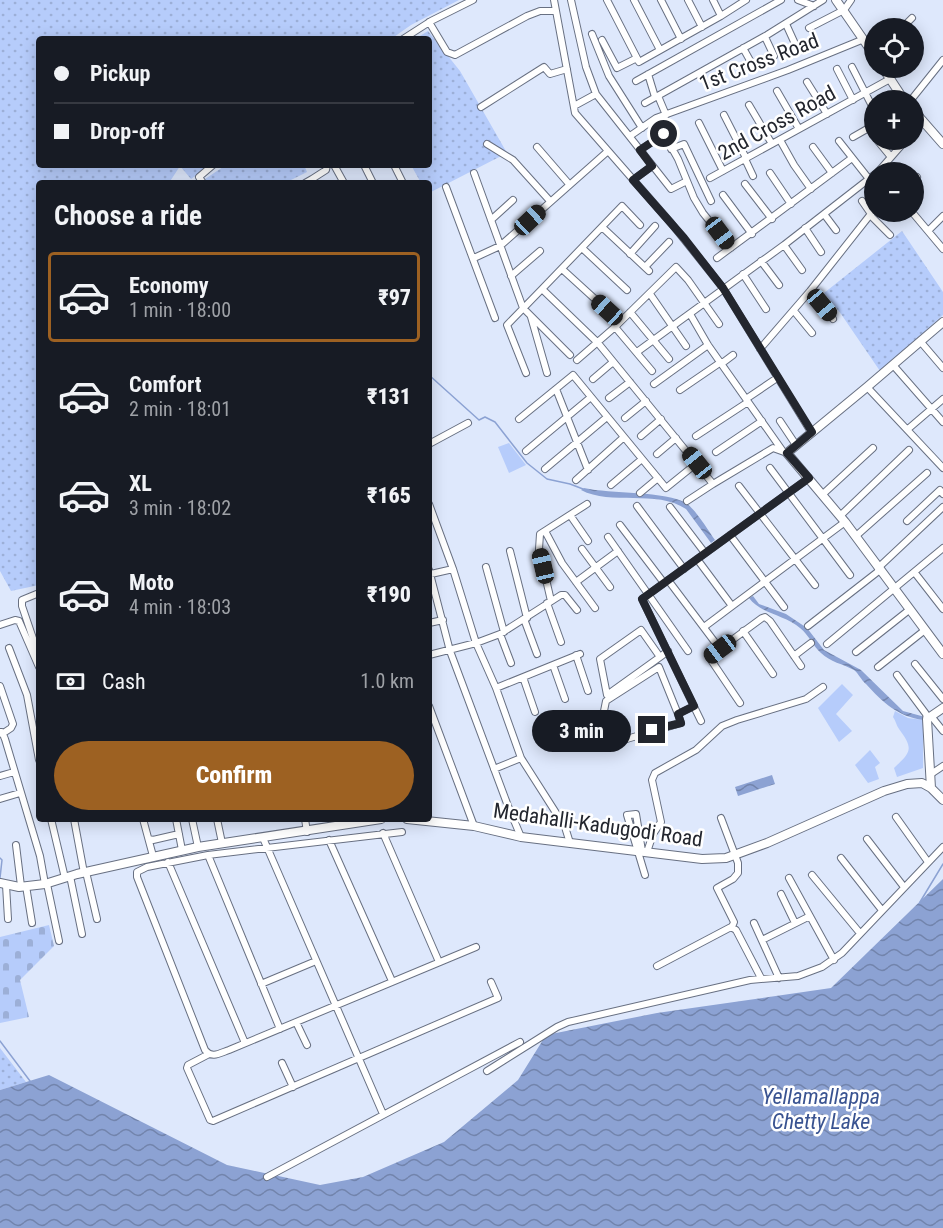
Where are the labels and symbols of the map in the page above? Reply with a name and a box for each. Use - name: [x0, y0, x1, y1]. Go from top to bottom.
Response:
- street label: 1st Cross Road: [696, 28, 822, 96]
- street label: 2nd Cross Road: [714, 81, 840, 165]
- route start: [650, 120, 677, 147]
- car: [511, 201, 549, 239]
- car: [702, 213, 738, 253]
- car: [804, 285, 840, 325]
- car: [588, 291, 626, 329]
- car: [679, 443, 715, 483]
- car: [530, 546, 556, 586]
- car: [700, 631, 740, 667]
- callout: 3 min: [532, 709, 631, 751]
- route end: [638, 716, 665, 743]
- street label: Medahalli-Kadugodi Road: [492, 798, 704, 852]
- water label: Yellamallappa Chetty Lake: [762, 1084, 880, 1134]

